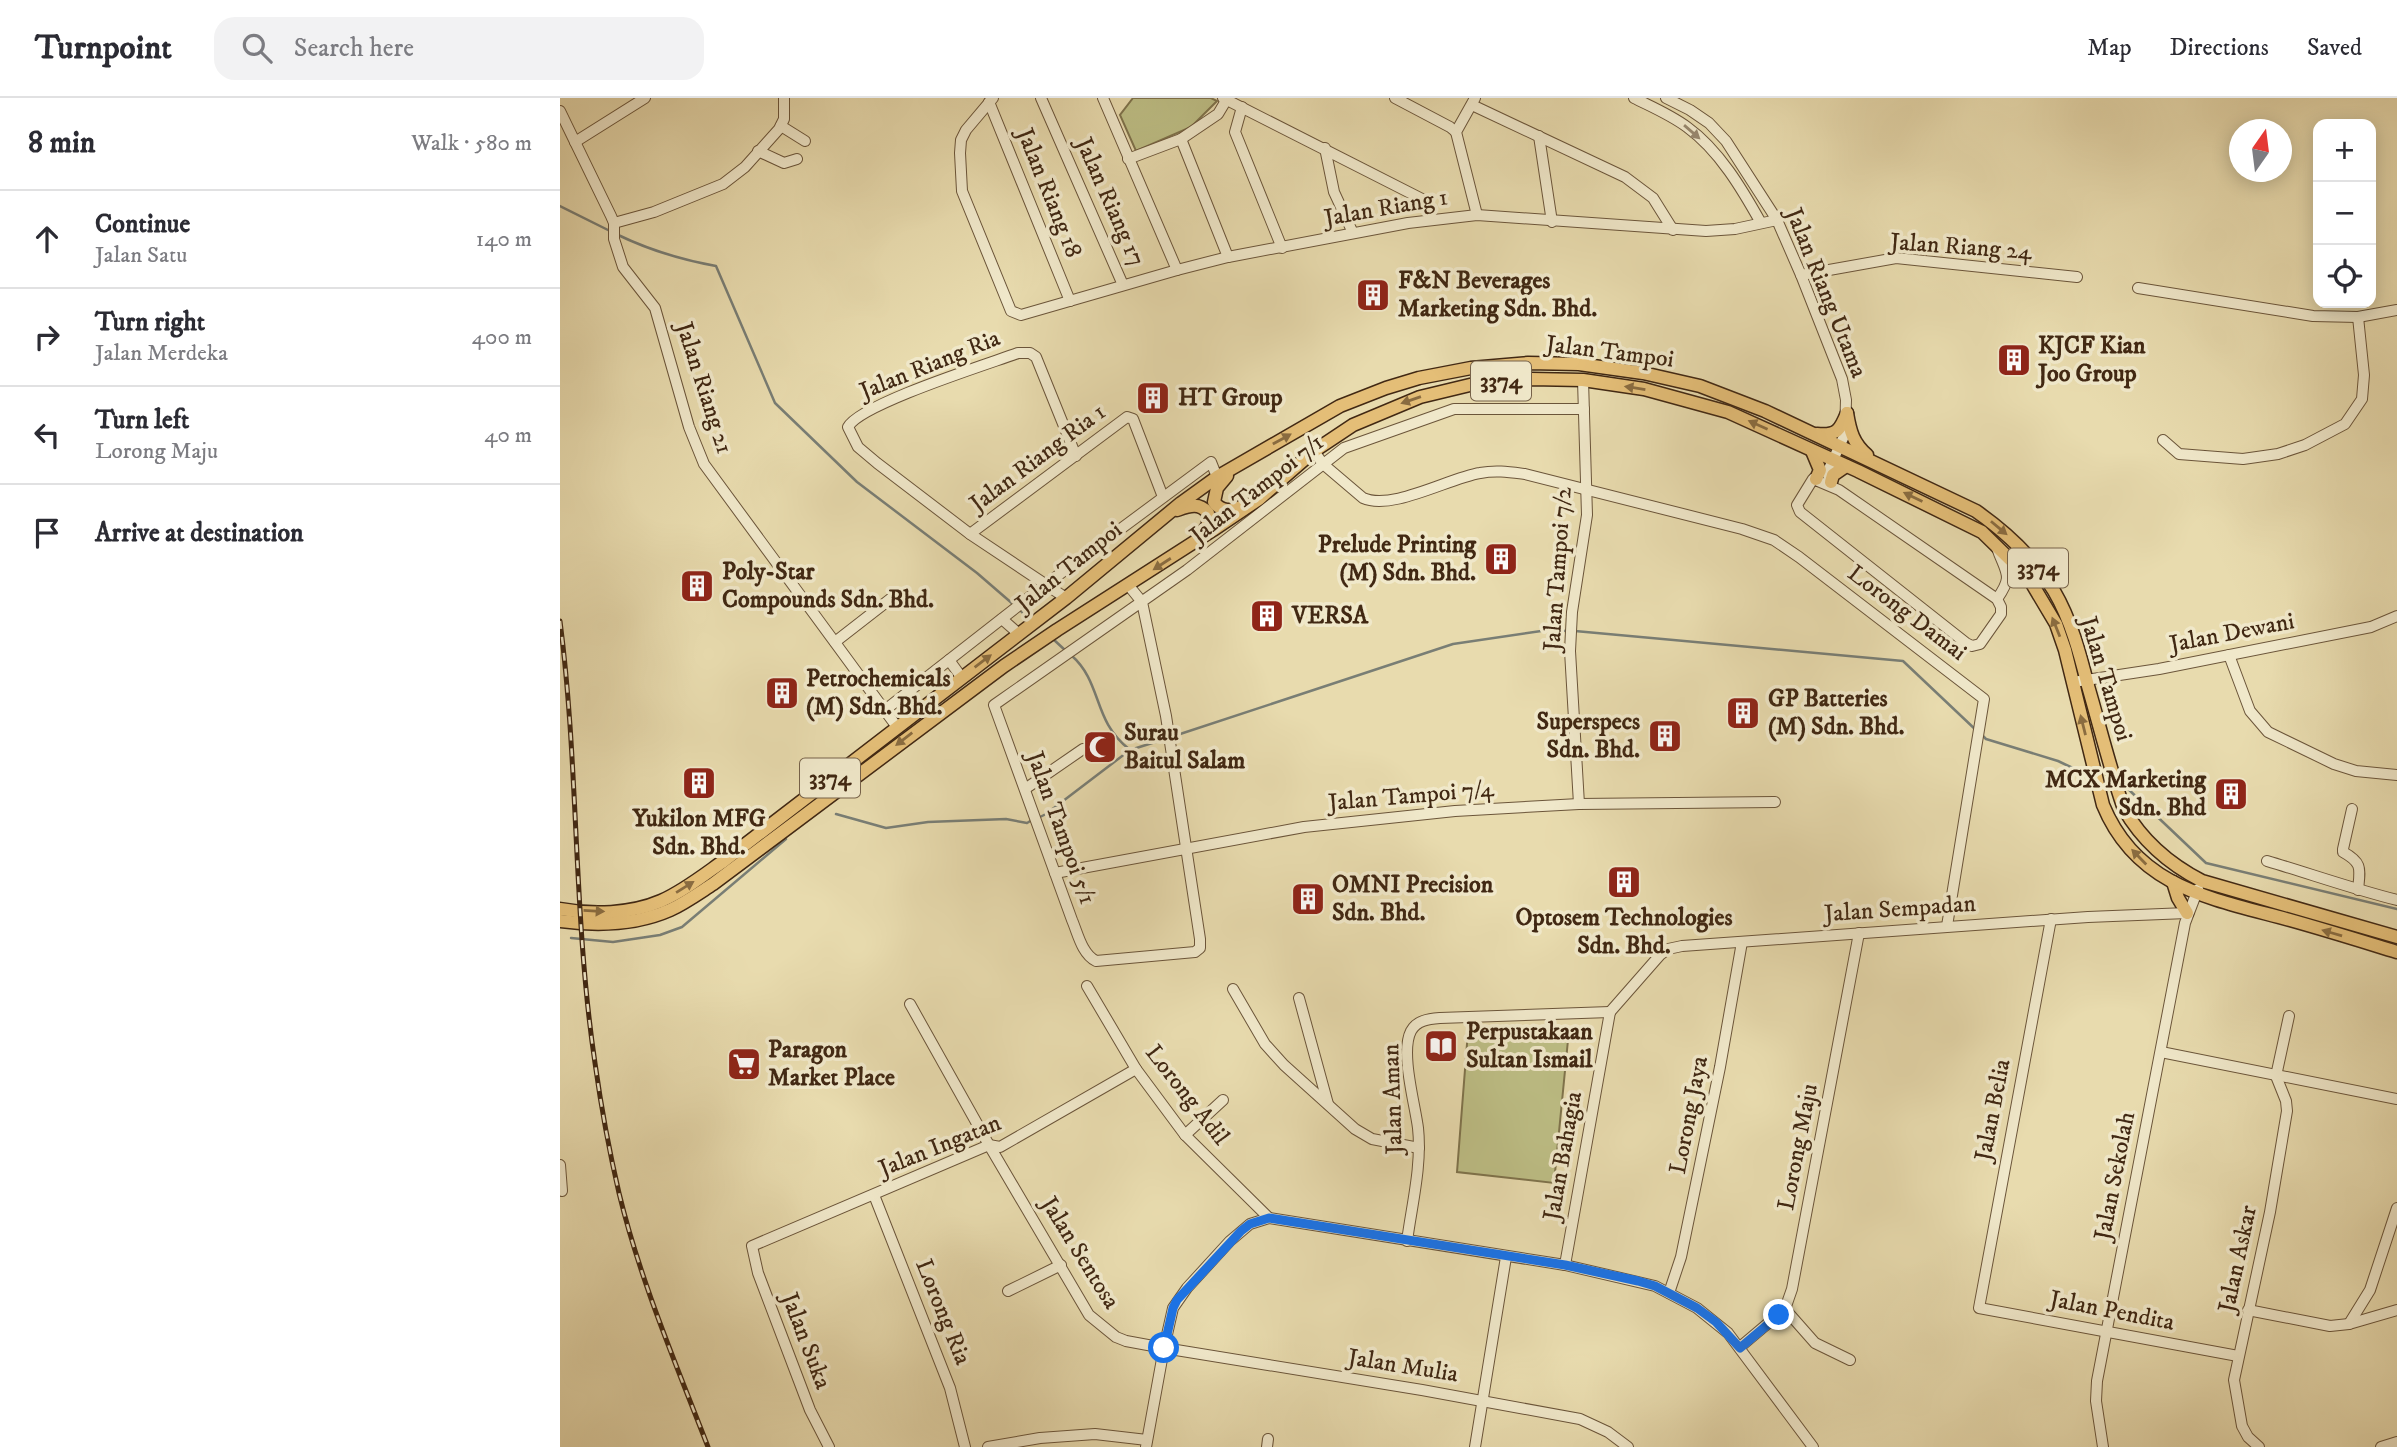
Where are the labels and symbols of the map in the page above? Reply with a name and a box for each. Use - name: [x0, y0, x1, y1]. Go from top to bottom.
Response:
- north arrow: [2229, 119, 2292, 182]
- street label: Jalan Riang 18: [1009, 122, 1089, 262]
- one-way arrow: [1683, 124, 1701, 140]
- street label: Jalan Riang 17: [1068, 131, 1152, 271]
- street label: Jalan Riang 1: [1320, 182, 1450, 234]
- street label: Jalan Riang Utama: [1778, 202, 1874, 383]
- street label: Jalan Riang 24: [1887, 227, 2034, 267]
- place label: F&N Beverages Marketing Sdn. Bhd.: [1398, 266, 1598, 324]
- building icon: F&N Beverages Marketing Sdn. Bhd.: [1354, 276, 1392, 314]
- street label: Jalan Riang 21: [668, 316, 739, 458]
- street label: Jalan Riang Ria: [854, 323, 1005, 407]
- street label: Jalan Tampoi: [1542, 329, 1676, 375]
- place label: KJCF Kian Joo Group: [2035, 331, 2146, 389]
- building icon: KJCF Kian Joo Group: [1995, 341, 2033, 379]
- road number: 3374: [1471, 362, 1531, 400]
- building icon: HT Group: [1134, 379, 1172, 417]
- one-way arrow: [1624, 382, 1646, 393]
- place label: HT Group: [1178, 383, 1283, 413]
- one-way arrow: [1400, 395, 1421, 406]
- street label: Jalan Riang Ria 1: [963, 397, 1112, 520]
- one-way arrow: [1748, 419, 1768, 431]
- street label: Jalan Tampoi 7/1: [1183, 427, 1330, 552]
- one-way arrow: [1272, 433, 1291, 445]
- street label: Jalan Tampoi 7/2: [1537, 486, 1579, 654]
- one-way arrow: [1903, 492, 1923, 503]
- street label: Jalan Tampoi: [1008, 515, 1128, 620]
- one-way arrow: [1989, 521, 2007, 536]
- place label: Prelude Printing (M) Sdn. Bhd.: [1318, 530, 1477, 588]
- building icon: Prelude Printing (M) Sdn. Bhd.: [1482, 540, 1520, 578]
- road number: 3374: [2008, 548, 2068, 588]
- place label: Poly-Star Compounds Sdn. Bhd.: [722, 557, 934, 615]
- one-way arrow: [1152, 558, 1171, 571]
- street label: Lorong Damai: [1842, 558, 1972, 668]
- building icon: Poly-Star Compounds Sdn. Bhd.: [678, 567, 716, 605]
- building icon: VERSA: [1248, 597, 1286, 635]
- place label: VERSA: [1291, 601, 1369, 631]
- street label: Jalan Dewani: [2165, 606, 2297, 660]
- street label: Jalan Tampoi: [2072, 611, 2139, 745]
- one-way arrow: [2051, 616, 2062, 637]
- one-way arrow: [974, 654, 992, 669]
- place label: Petrochemicals (M) Sdn. Bhd.: [806, 664, 951, 722]
- building icon: Petrochemicals (M) Sdn. Bhd.: [763, 674, 801, 712]
- place label: GP Batteries (M) Sdn. Bhd.: [1768, 684, 1905, 742]
- building icon: GP Batteries (M) Sdn. Bhd.: [1724, 694, 1762, 732]
- place label: Superspecs Sdn. Bhd.: [1537, 707, 1640, 765]
- one-way arrow: [2077, 714, 2088, 736]
- building icon: Superspecs Sdn. Bhd.: [1646, 717, 1684, 755]
- place label: Surau Baitul Salam: [1124, 718, 1245, 776]
- mosque icon: Surau Baitul Salam: [1081, 728, 1119, 766]
- one-way arrow: [896, 731, 914, 746]
- street label: Jalan Tampoi 5/1: [1019, 746, 1103, 909]
- road number: 3374: [800, 758, 860, 798]
- building icon: Yukilon MFG Sdn. Bhd.: [680, 764, 718, 802]
- place label: MCX Marketing Sdn. Bhd: [2045, 765, 2207, 823]
- street label: Jalan Tampoi 7/4: [1325, 774, 1496, 818]
- building icon: MCX Marketing Sdn. Bhd: [2212, 775, 2250, 813]
- place label: Yukilon MFG Sdn. Bhd.: [631, 804, 766, 862]
- one-way arrow: [2132, 849, 2148, 866]
- building icon: Optosem Technologies Sdn. Bhd.: [1605, 863, 1643, 901]
- place label: OMNI Precision Sdn. Bhd.: [1332, 870, 1494, 928]
- building icon: OMNI Precision Sdn. Bhd.: [1289, 880, 1327, 918]
- one-way arrow: [675, 881, 695, 894]
- street label: Jalan Sempadan: [1821, 889, 1977, 929]
- place label: Optosem Technologies Sdn. Bhd.: [1516, 903, 1732, 961]
- one-way arrow: [583, 906, 605, 917]
- one-way arrow: [2321, 927, 2342, 937]
- place label: Perpustakaan Sultan Ismail: [1466, 1017, 1593, 1075]
- library icon: Perpustakaan Sultan Ismail: [1422, 1027, 1460, 1065]
- place label: Paragon Market Place: [768, 1035, 895, 1093]
- street label: Lorong Adil: [1138, 1039, 1236, 1152]
- street label: Jalan Aman: [1376, 1043, 1410, 1157]
- supermarket icon: Paragon Market Place: [725, 1045, 763, 1083]
- street label: Lorong Jaya: [1663, 1053, 1715, 1177]
- street label: Jalan Belia: [1968, 1056, 2018, 1165]
- street label: Lorong Maju: [1771, 1081, 1825, 1213]
- street label: Jalan Bahagia: [1537, 1088, 1589, 1225]
- street label: Jalan Ingatan: [873, 1108, 1006, 1185]
- street label: Jalan Sekolah: [2087, 1109, 2142, 1245]
- street label: Jalan Sentosa: [1033, 1190, 1127, 1315]
- street label: Jalan Askar: [2212, 1203, 2264, 1317]
- street label: Lorong Ria: [908, 1255, 978, 1370]
- street label: Jalan Pendita: [2045, 1284, 2178, 1338]
- street label: Jalan Suka: [773, 1287, 838, 1394]
- route end: [1763, 1299, 1794, 1330]
- route start: [1148, 1332, 1179, 1363]
- street label: Jalan Mulia: [1344, 1342, 1461, 1390]

